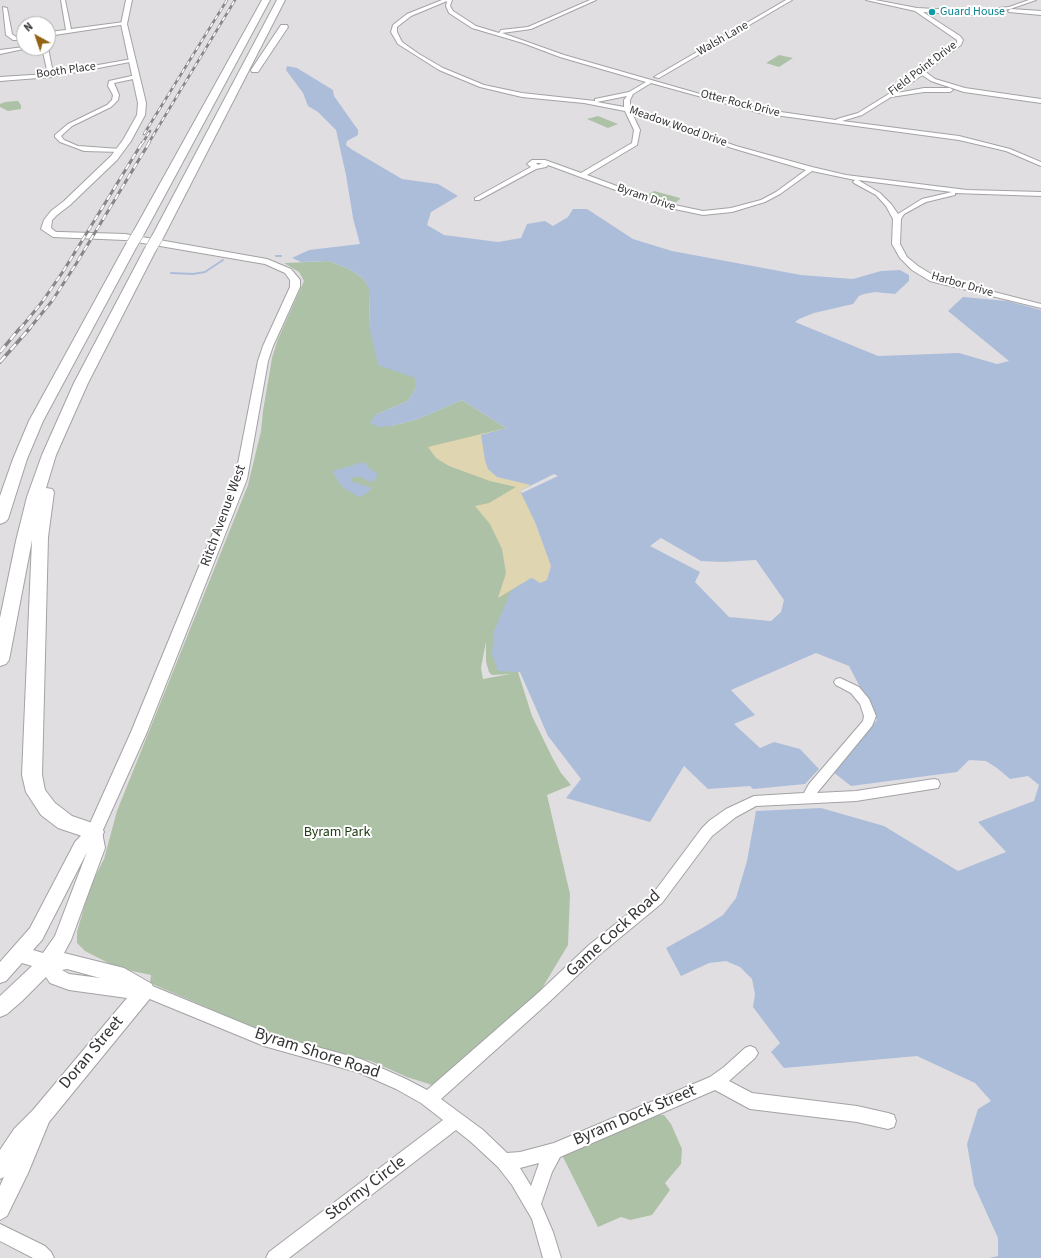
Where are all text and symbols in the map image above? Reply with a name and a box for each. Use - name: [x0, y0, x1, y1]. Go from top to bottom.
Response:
- place label: Guard House: [940, 5, 1005, 19]
- marker: Guard House: [927, 7, 937, 17]
- north arrow: [16, 16, 56, 56]
- text: N: [21, 19, 36, 35]
- street label: Walsh Lane: [695, 19, 751, 59]
- street label: Field Point Drive: [886, 39, 960, 99]
- street label: Booth Place: [35, 60, 97, 82]
- street label: Otter Rock Drive: [699, 87, 781, 121]
- street label: Meadow Wood Drive: [627, 104, 729, 150]
- street label: Byram Drive: [615, 181, 677, 215]
- street label: Harbor Drive: [929, 269, 995, 301]
- street label: Ritch Avenue West: [198, 463, 250, 569]
- park label: Byram Park: [304, 825, 370, 841]
- street label: Game Cock Road: [563, 886, 665, 982]
- street label: Doran Street: [56, 1012, 128, 1094]
- street label: Byram Shore Road: [252, 1024, 382, 1084]
- street label: Byram Dock Street: [571, 1081, 699, 1151]
- street label: Stormy Circle: [322, 1152, 410, 1226]

